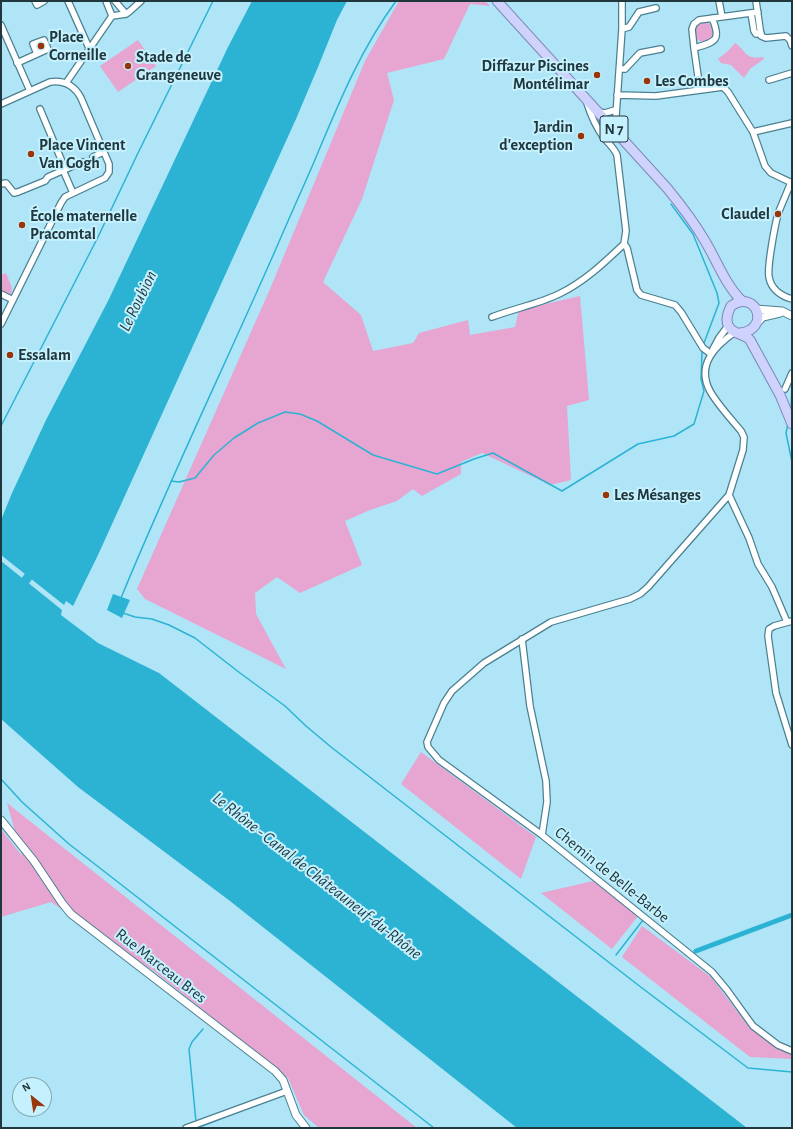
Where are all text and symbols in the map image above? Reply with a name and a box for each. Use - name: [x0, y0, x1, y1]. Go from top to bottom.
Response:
- place label: Place Corneille: [49, 27, 107, 65]
- marker: Place Corneille: [36, 41, 46, 51]
- place label: Stade de Grangeneuve: [136, 47, 221, 85]
- place label: Diffazur Piscines Montélimar: [482, 56, 589, 94]
- marker: Stade de Grangeneuve: [123, 61, 133, 71]
- marker: Diffazur Piscines Montélimar: [592, 70, 602, 80]
- place label: Les Combes: [655, 71, 729, 91]
- marker: Les Combes: [642, 76, 652, 86]
- road number: N 7: [600, 116, 628, 142]
- place label: Jardin d'exception: [499, 117, 573, 155]
- marker: Jardin d'exception: [576, 131, 586, 141]
- place label: Place Vincent Van Gogh: [39, 135, 125, 173]
- marker: Place Vincent Van Gogh: [26, 149, 36, 159]
- place label: Claudel: [721, 204, 770, 224]
- place label: École maternelle Pracomtal: [30, 206, 137, 244]
- marker: Claudel: [773, 209, 783, 219]
- marker: École maternelle Pracomtal: [17, 220, 27, 230]
- water label: Le Roubion: [115, 267, 161, 335]
- place label: Essalam: [18, 345, 71, 365]
- marker: Essalam: [5, 350, 15, 360]
- place label: Les Mésanges: [614, 485, 701, 505]
- marker: Les Mésanges: [601, 490, 611, 500]
- water label: Le Rhône - Canal de Châteauneuf-du-Rhône: [208, 788, 426, 964]
- street label: Chemin de Belle-Barbe: [551, 823, 673, 927]
- street label: Rue Marceau Bres: [112, 925, 210, 1007]
- north arrow: [12, 1077, 52, 1117]
- text: N: [20, 1080, 32, 1094]

